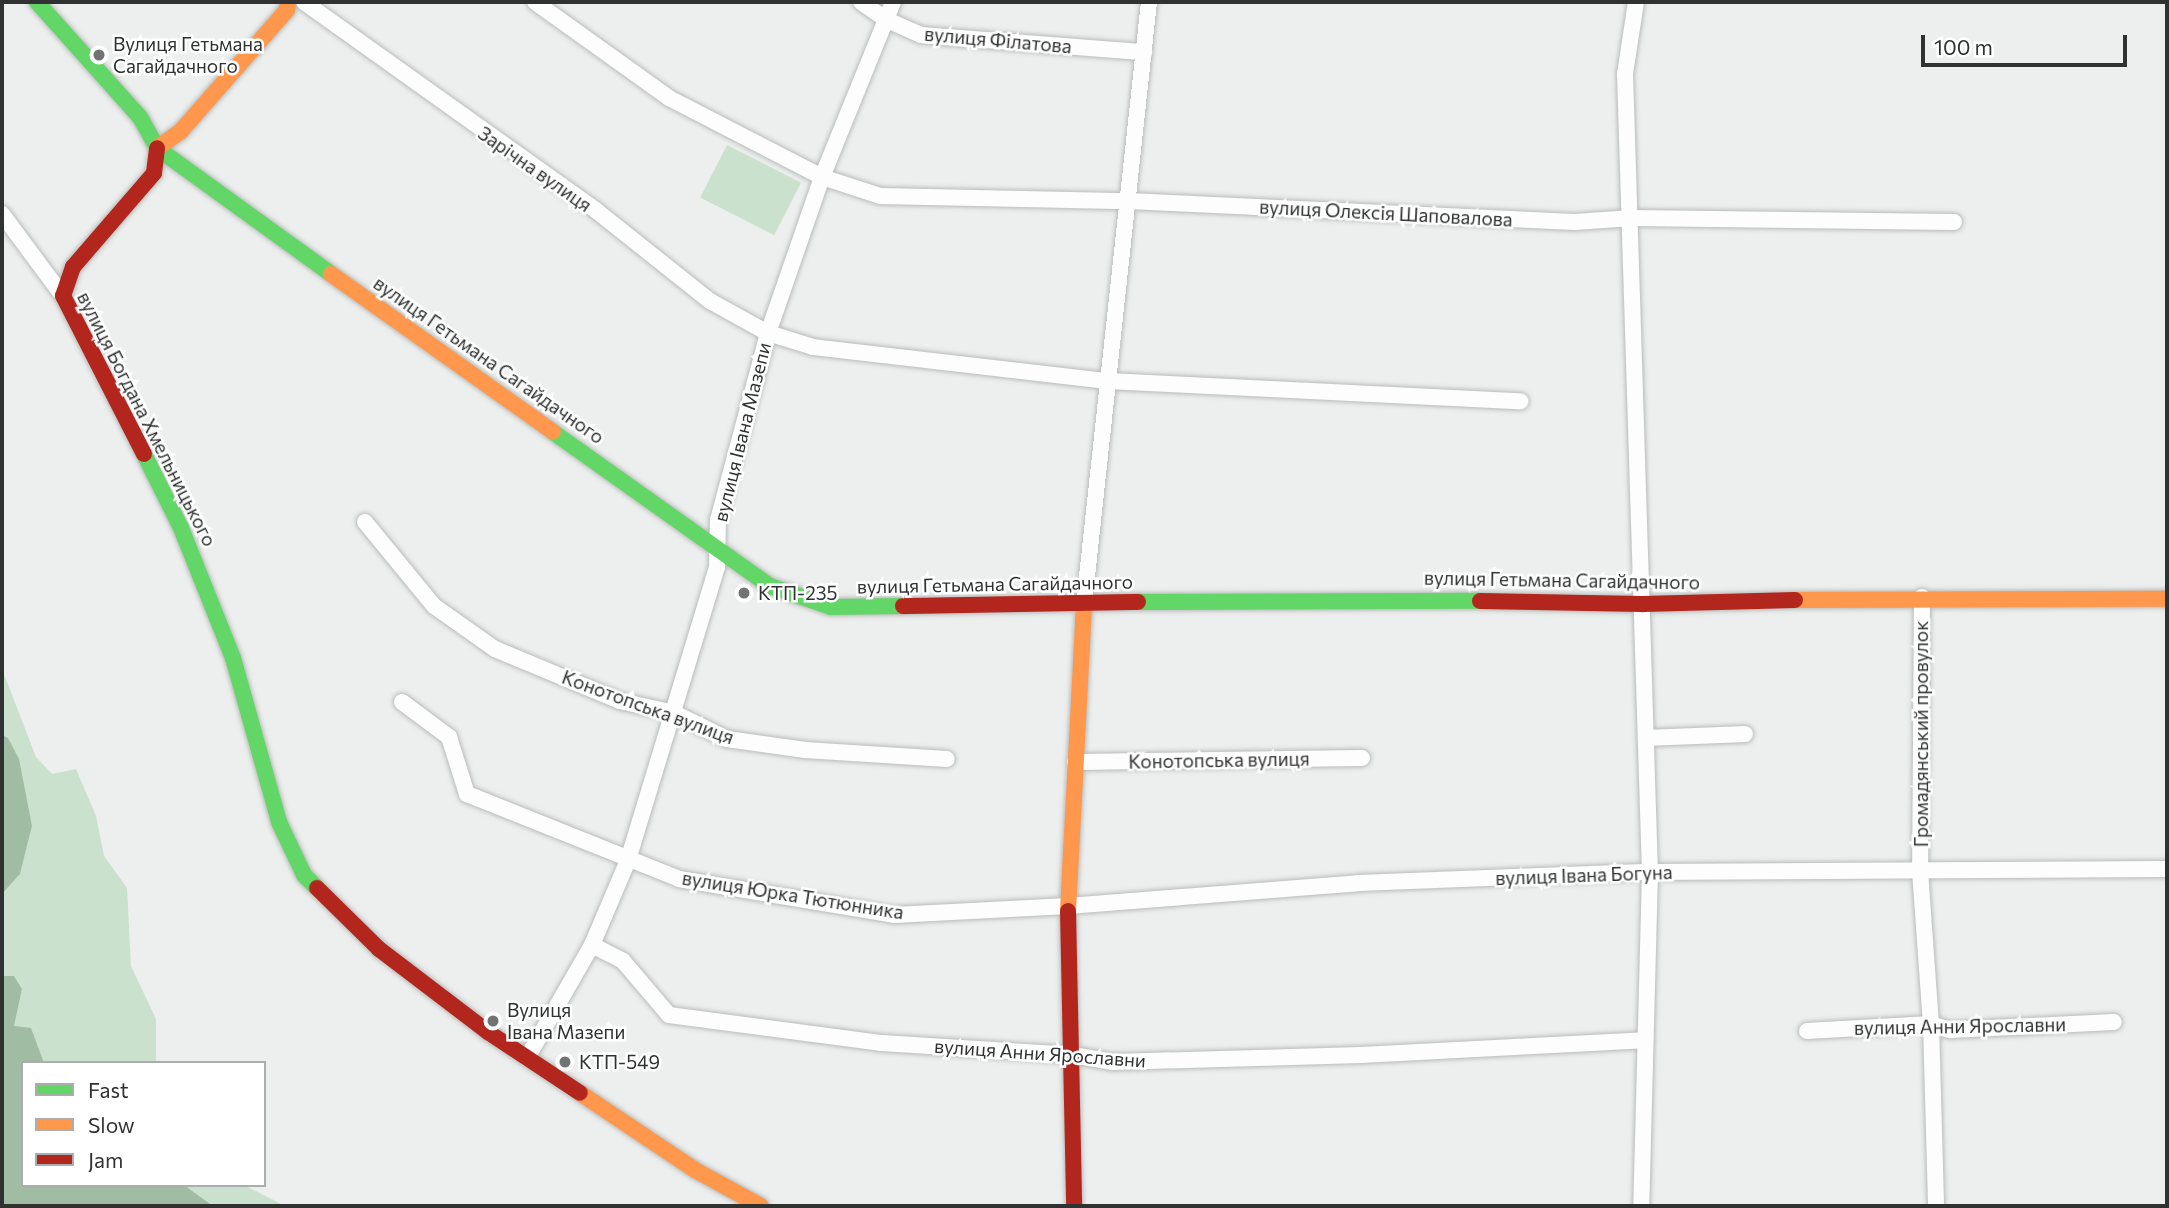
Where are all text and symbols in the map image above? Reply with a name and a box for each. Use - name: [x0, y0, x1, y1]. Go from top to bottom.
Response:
- scale bar: [1924, 21, 2130, 65]
- street label: вулиця Філатова: [923, 22, 1073, 58]
- place label: Вулиця Гетьмана Сагайдачного: [113, 33, 263, 77]
- text: 100 m: [1934, 34, 1993, 59]
- marker: Вулиця Гетьмана Сагайдачного: [91, 47, 107, 63]
- street label: Зарічна вулиця: [474, 121, 596, 217]
- street label: вулиця Олексія Шаповалова: [1259, 195, 1513, 231]
- street label: вулиця Гетьмана Сагайдачного: [369, 271, 609, 449]
- street label: вулиця Богдана Хмельницького: [73, 288, 221, 550]
- street label: вулиця Івана Мазепи: [709, 340, 775, 524]
- street label: вулиця Гетьмана Сагайдачного: [1424, 566, 1700, 594]
- street label: вулиця Гетьмана Сагайдачного: [857, 570, 1133, 598]
- place label: КТП-235: [758, 582, 837, 604]
- marker: КТП-235: [736, 585, 752, 601]
- street label: Громадянський провулок: [1910, 621, 1932, 847]
- street label: Конотопська вулиця: [559, 665, 737, 749]
- street label: Конотопська вулиця: [1128, 747, 1310, 773]
- street label: вулиця Івана Богуна: [1495, 861, 1673, 889]
- street label: вулиця Юрка Тютюнника: [680, 866, 906, 924]
- place label: Вулиця Івана Мазепи: [507, 999, 625, 1043]
- marker: Вулиця Івана Мазепи: [485, 1013, 501, 1029]
- street label: вулиця Анни Ярославни: [1854, 1013, 2066, 1039]
- street label: вулиця Анни Ярославни: [933, 1034, 1147, 1072]
- place label: КТП-549: [579, 1051, 660, 1073]
- marker: КТП-549: [557, 1054, 573, 1070]
- legend: [21, 1061, 266, 1187]
- text: Fast: [88, 1077, 129, 1102]
- text: Slow: [88, 1112, 135, 1137]
- text: Jam: [88, 1147, 123, 1172]

